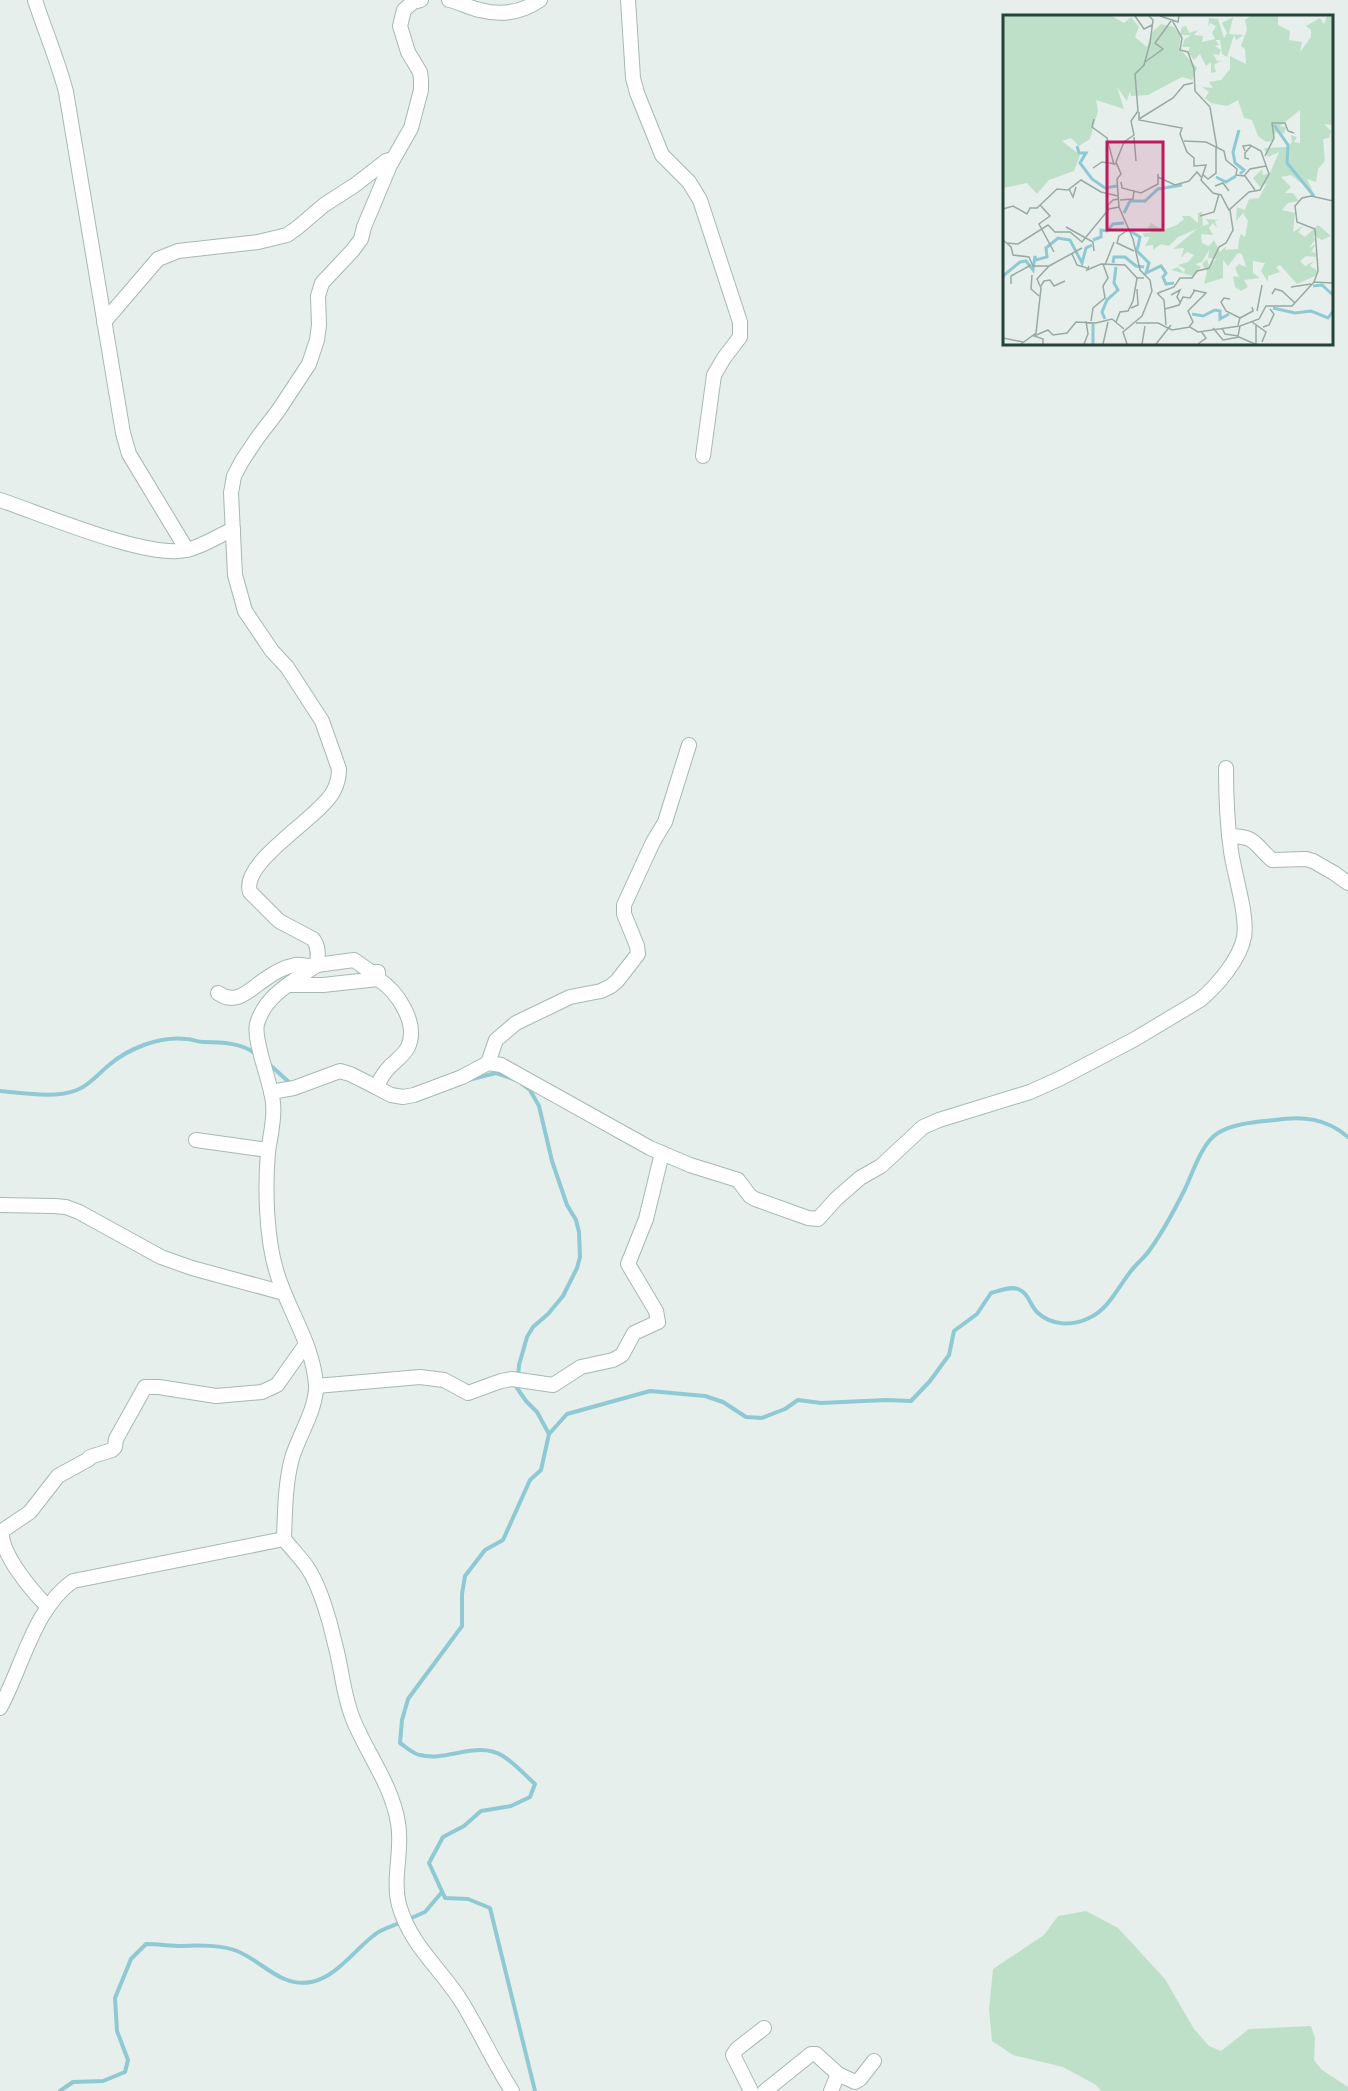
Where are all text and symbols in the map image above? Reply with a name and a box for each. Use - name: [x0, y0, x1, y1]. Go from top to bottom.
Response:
- inset map: [1003, 15, 1333, 345]

